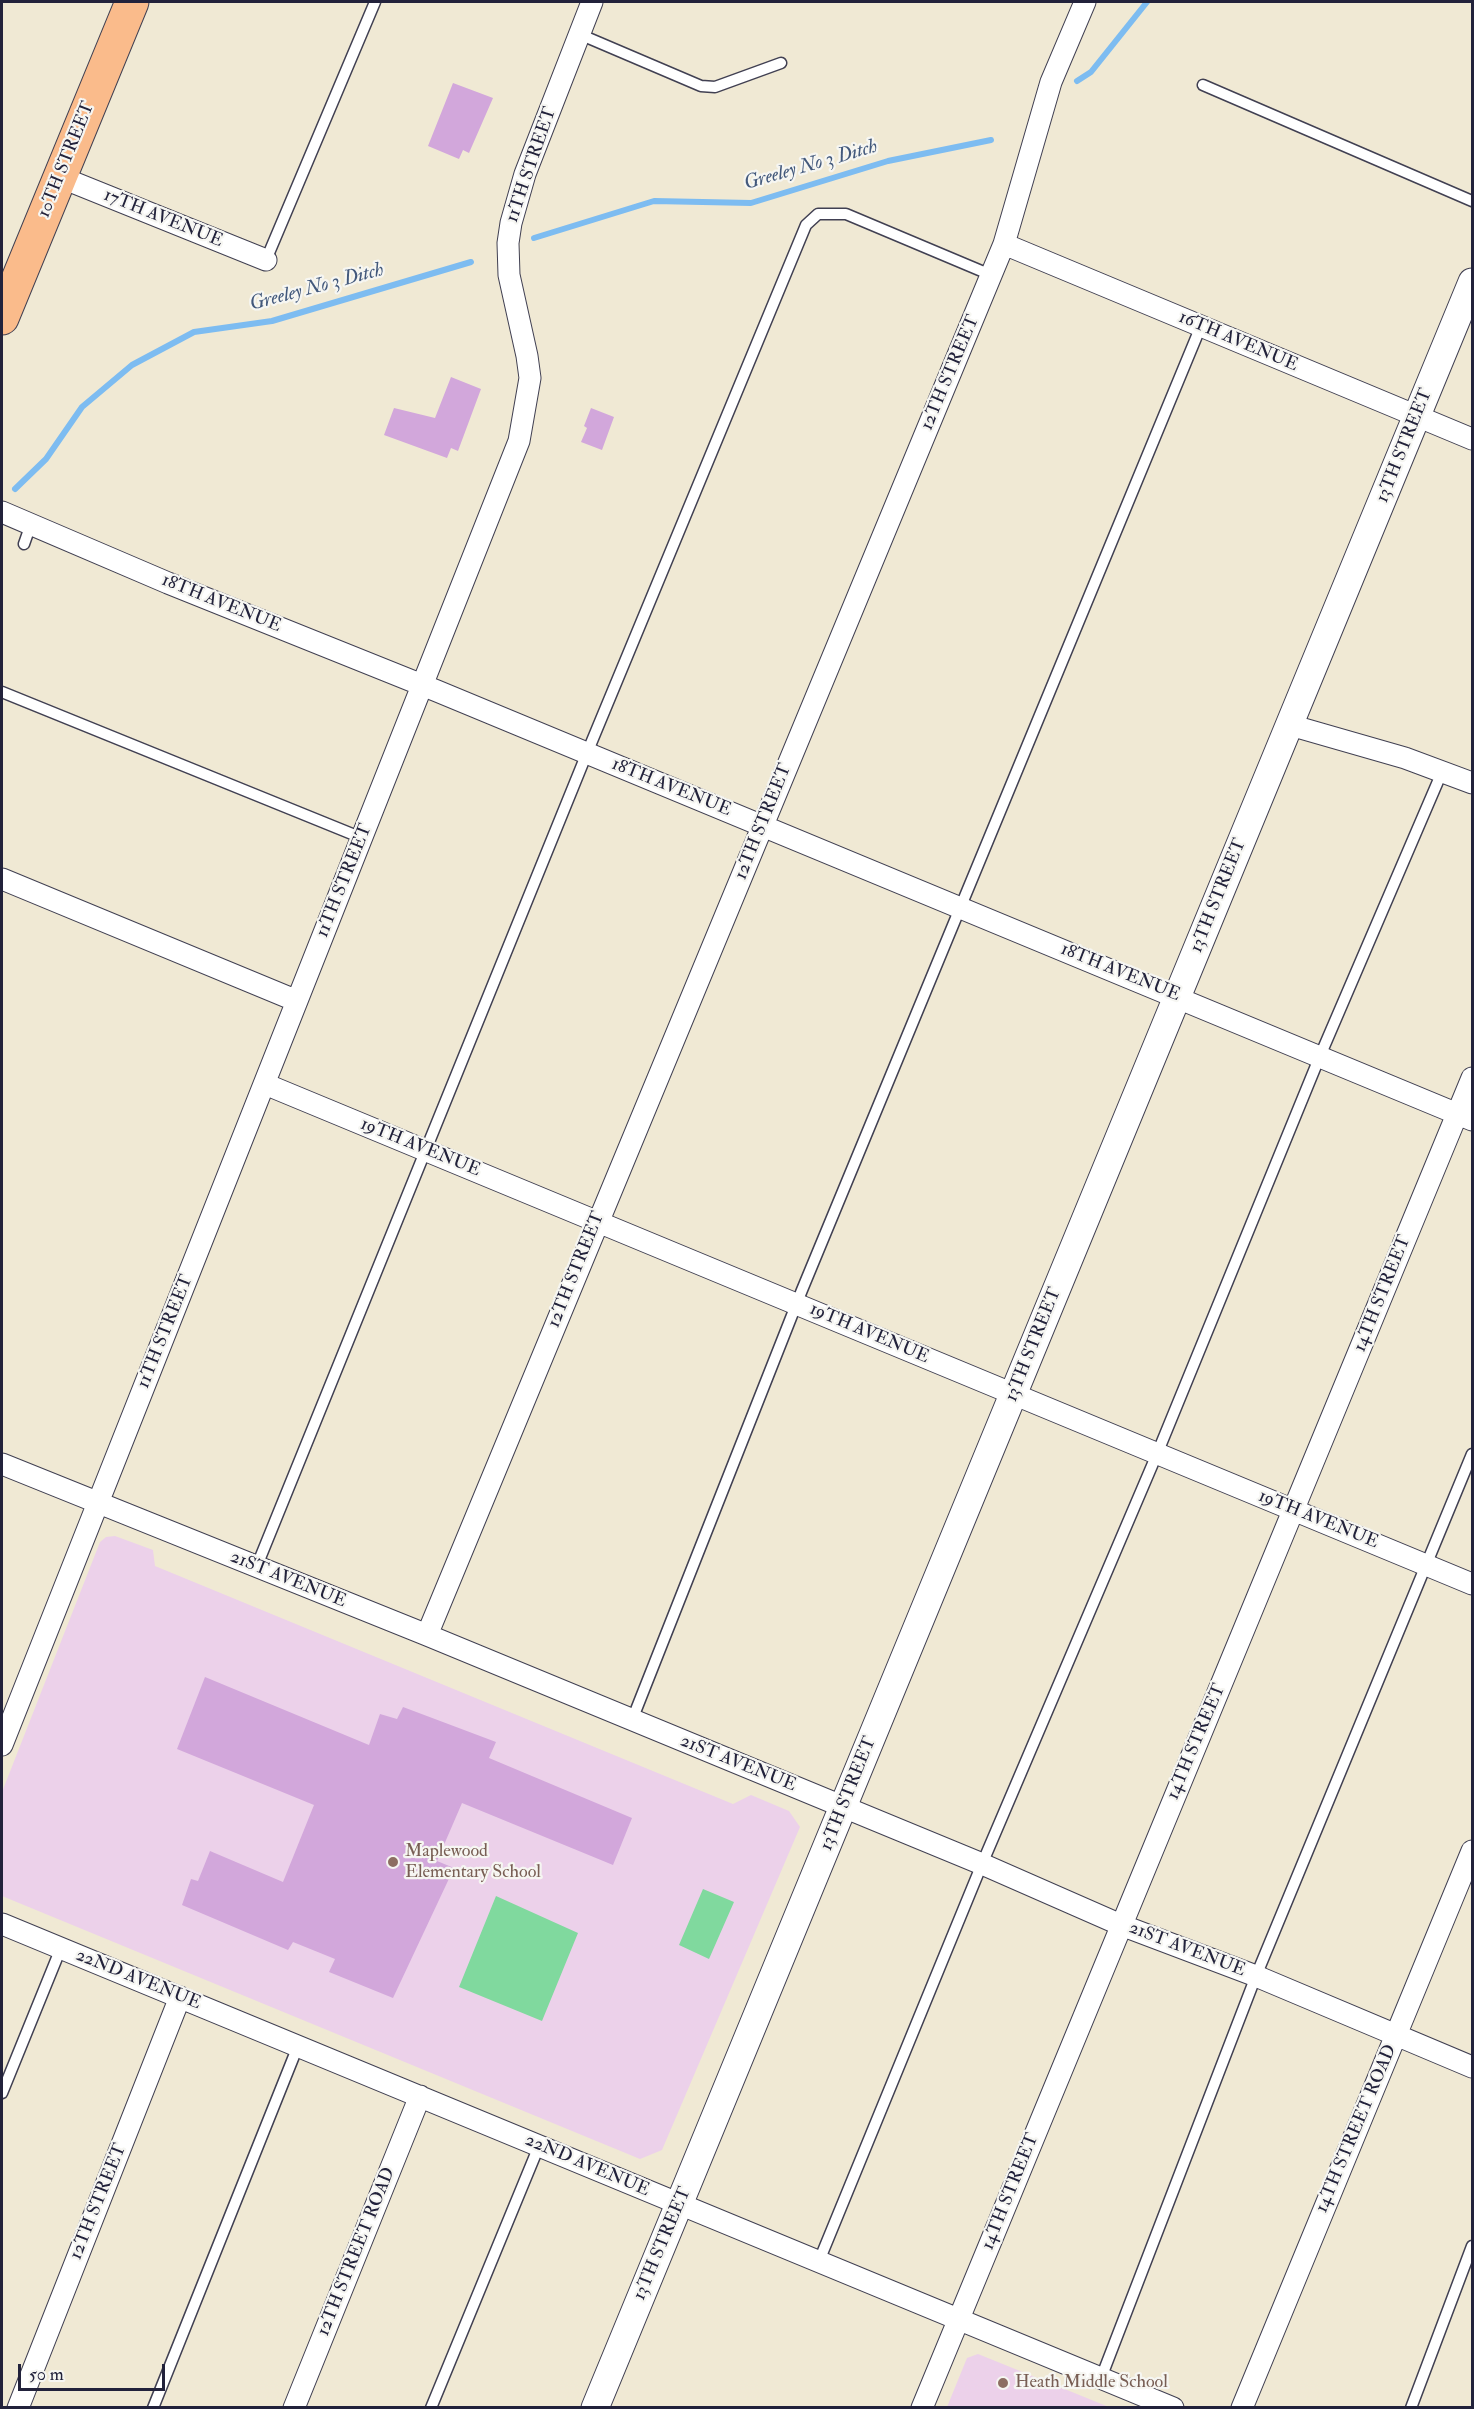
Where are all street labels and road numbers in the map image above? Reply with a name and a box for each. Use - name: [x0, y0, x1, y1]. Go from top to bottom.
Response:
- street label: 10TH STREET: [34, 99, 100, 221]
- street label: 11TH STREET: [502, 105, 562, 225]
- street label: 17TH AVENUE: [100, 185, 226, 253]
- street label: 16TH AVENUE: [1175, 307, 1301, 377]
- street label: 12TH STREET: [917, 312, 985, 434]
- street label: 13TH STREET: [1372, 386, 1438, 506]
- street label: 18TH AVENUE: [158, 570, 284, 638]
- street label: 18TH AVENUE: [608, 754, 734, 822]
- street label: 12TH STREET: [731, 761, 797, 883]
- street label: 11TH STREET: [312, 821, 378, 941]
- street label: 13TH STREET: [1186, 836, 1252, 956]
- street label: 18TH AVENUE: [1057, 939, 1183, 1007]
- street label: 19TH AVENUE: [357, 1114, 483, 1182]
- street label: 12TH STREET: [544, 1209, 610, 1331]
- street label: 14TH STREET: [1350, 1233, 1416, 1355]
- street label: 11TH STREET: [133, 1272, 199, 1392]
- street label: 13TH STREET: [1001, 1285, 1067, 1405]
- street label: 19TH AVENUE: [806, 1299, 932, 1369]
- street label: 19TH AVENUE: [1255, 1486, 1381, 1554]
- street label: 21ST AVENUE: [227, 1547, 349, 1613]
- street label: 14TH STREET: [1163, 1681, 1231, 1803]
- street label: 21ST AVENUE: [677, 1731, 799, 1797]
- street label: 13TH STREET: [816, 1734, 882, 1854]
- street label: 21ST AVENUE: [1126, 1918, 1248, 1982]
- street label: 22ND AVENUE: [72, 1945, 204, 2015]
- street label: 14TH STREET ROAD: [1312, 2042, 1402, 2216]
- street label: 22ND AVENUE: [522, 2130, 652, 2202]
- street label: 14TH STREET: [978, 2131, 1044, 2253]
- street label: 12TH STREET: [66, 2141, 132, 2263]
- street label: 12TH STREET ROAD: [313, 2165, 401, 2339]
- street label: 13TH STREET: [629, 2184, 697, 2304]

